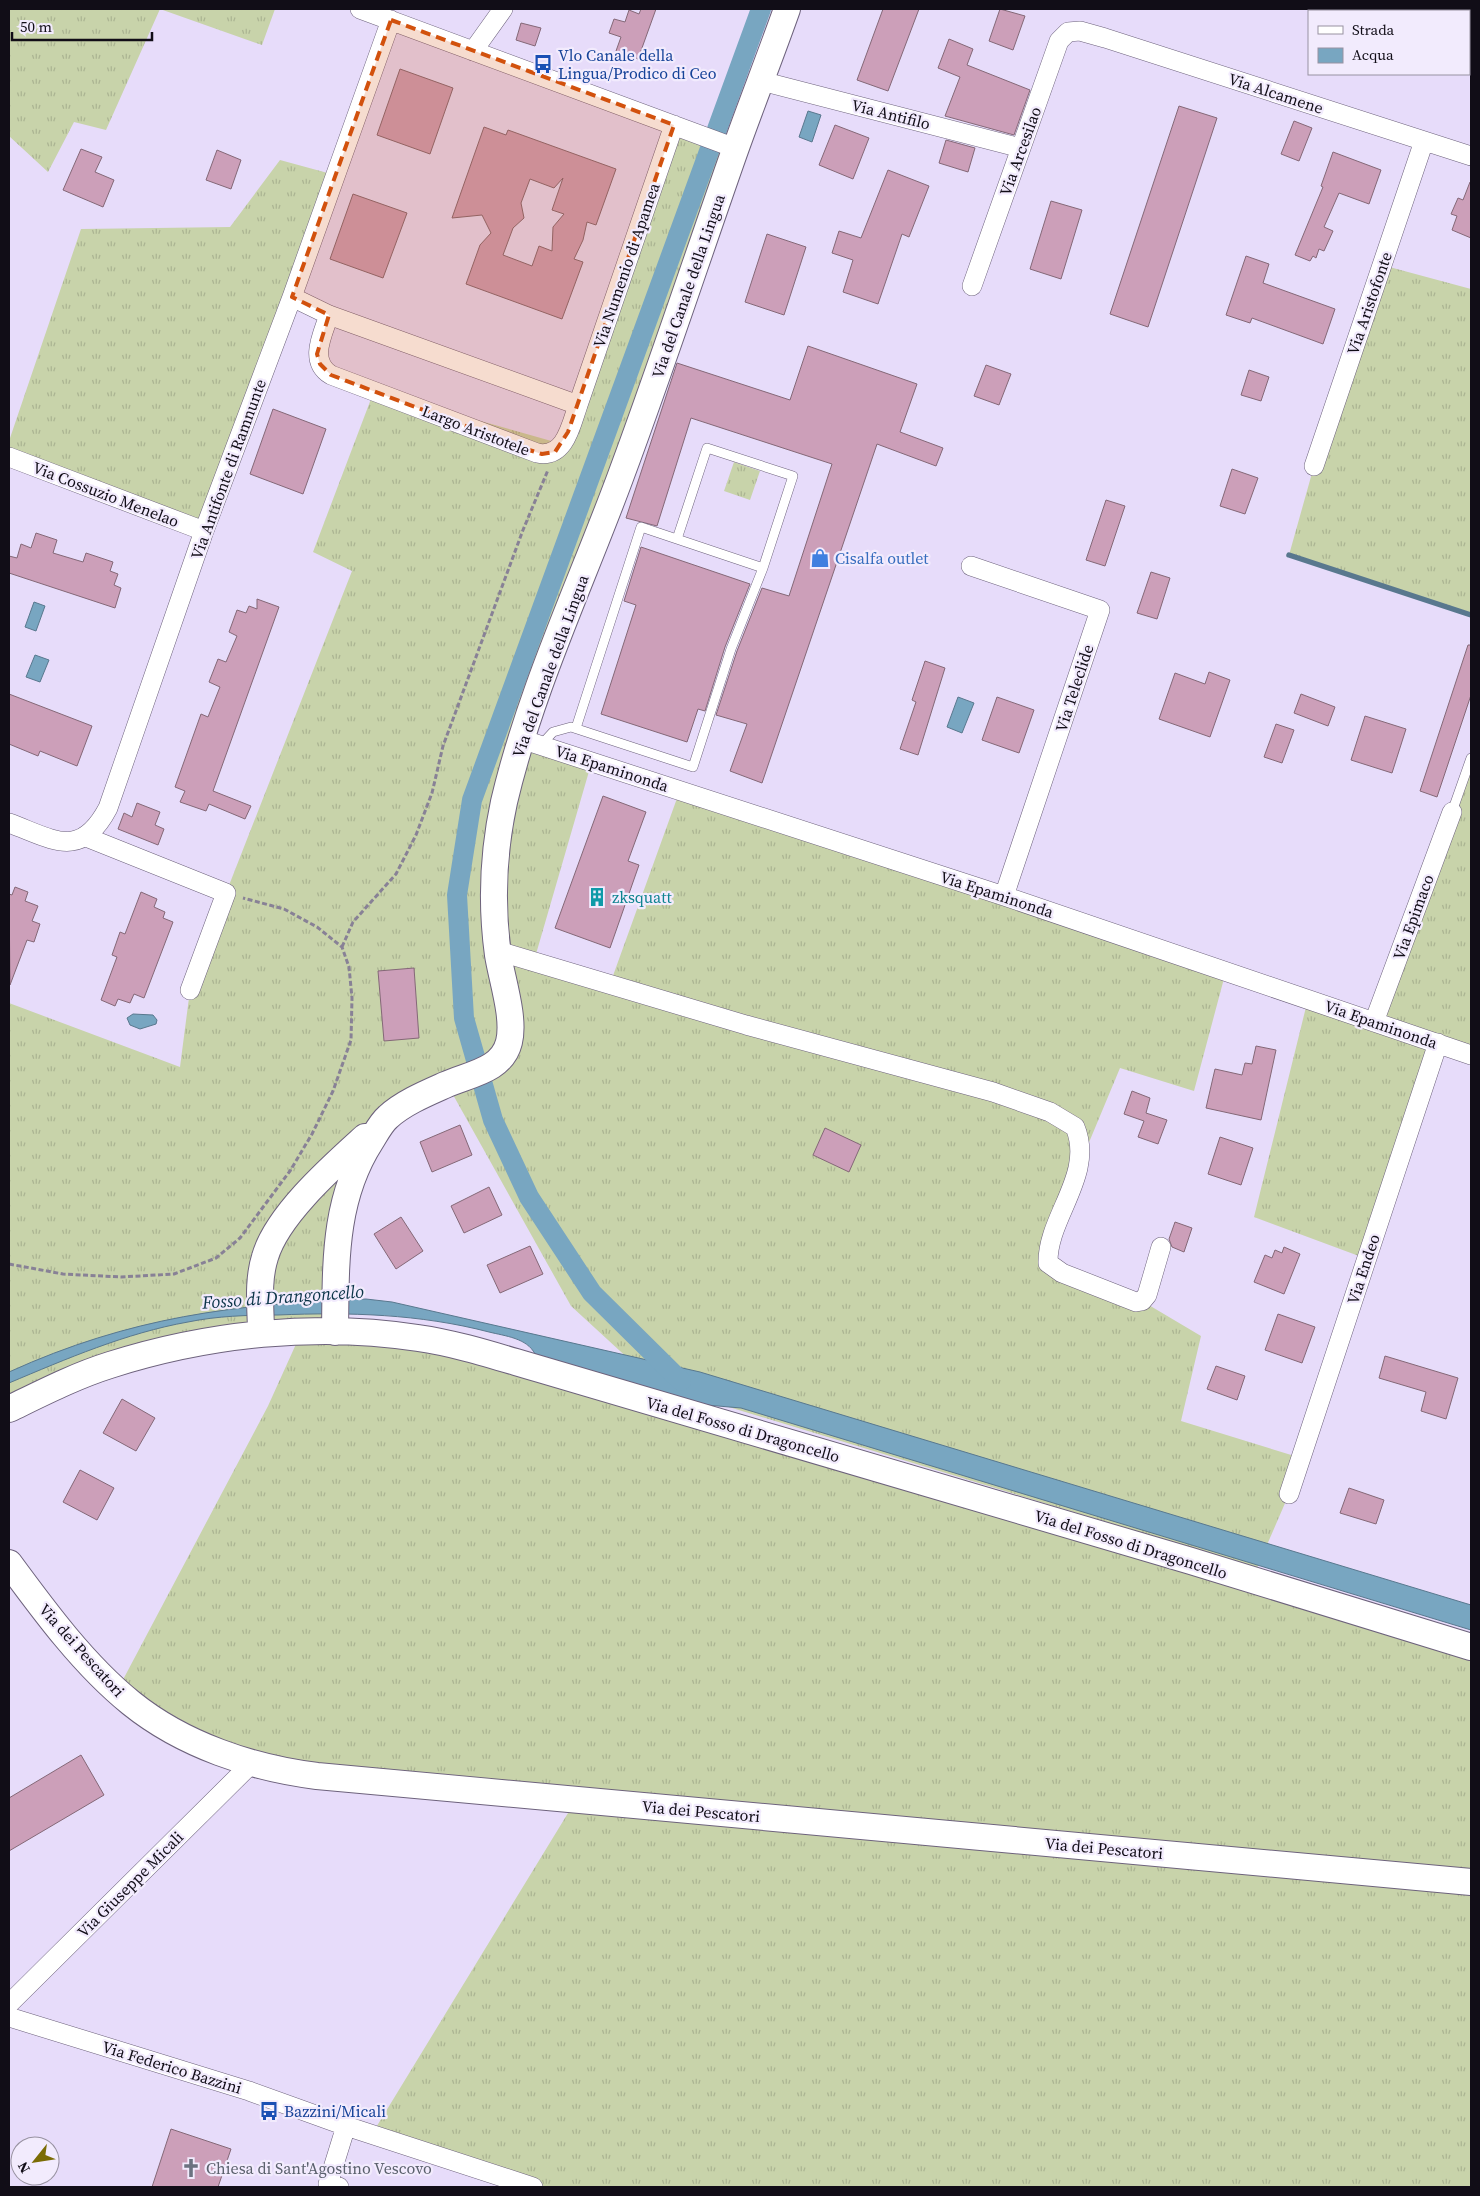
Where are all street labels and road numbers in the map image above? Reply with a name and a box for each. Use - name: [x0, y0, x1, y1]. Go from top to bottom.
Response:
- street label: Via Alcamene: [1226, 67, 1326, 119]
- street label: Via Antifilo: [849, 94, 933, 134]
- street label: Via Arcesilao: [994, 103, 1046, 199]
- street label: Via Numenio di Apamea: [587, 179, 665, 350]
- street label: Via del Canale della Lingua: [646, 190, 730, 381]
- street label: Via Aristofonte: [1341, 249, 1397, 357]
- street label: Via Antifonte di Ramnunte: [185, 376, 271, 562]
- street label: Largo Aristotele: [419, 399, 533, 461]
- street label: Via Cossuzio Menelao: [30, 456, 183, 532]
- street label: Via del Canale della Lingua: [507, 571, 594, 761]
- street label: Via Teleclide: [1050, 642, 1098, 734]
- street label: Via Epaminonda: [552, 739, 672, 797]
- street label: Via Epaminonda: [937, 865, 1057, 923]
- street label: Via Epimaco: [1387, 871, 1439, 963]
- street label: Via Epaminonda: [1322, 994, 1441, 1054]
- street label: Via Endeo: [1341, 1231, 1385, 1307]
- street label: Via del Fosso di Dragoncello: [644, 1391, 843, 1467]
- street label: Via del Fosso di Dragoncello: [1032, 1504, 1230, 1584]
- street label: Via dei Pescatori: [34, 1599, 130, 1702]
- street label: Via dei Pescatori: [641, 1795, 761, 1827]
- street label: Via Giuseppe Micali: [72, 1826, 188, 1942]
- street label: Via dei Pescatori: [1044, 1832, 1164, 1864]
- street label: Via Federico Bazzini: [100, 2035, 245, 2099]

